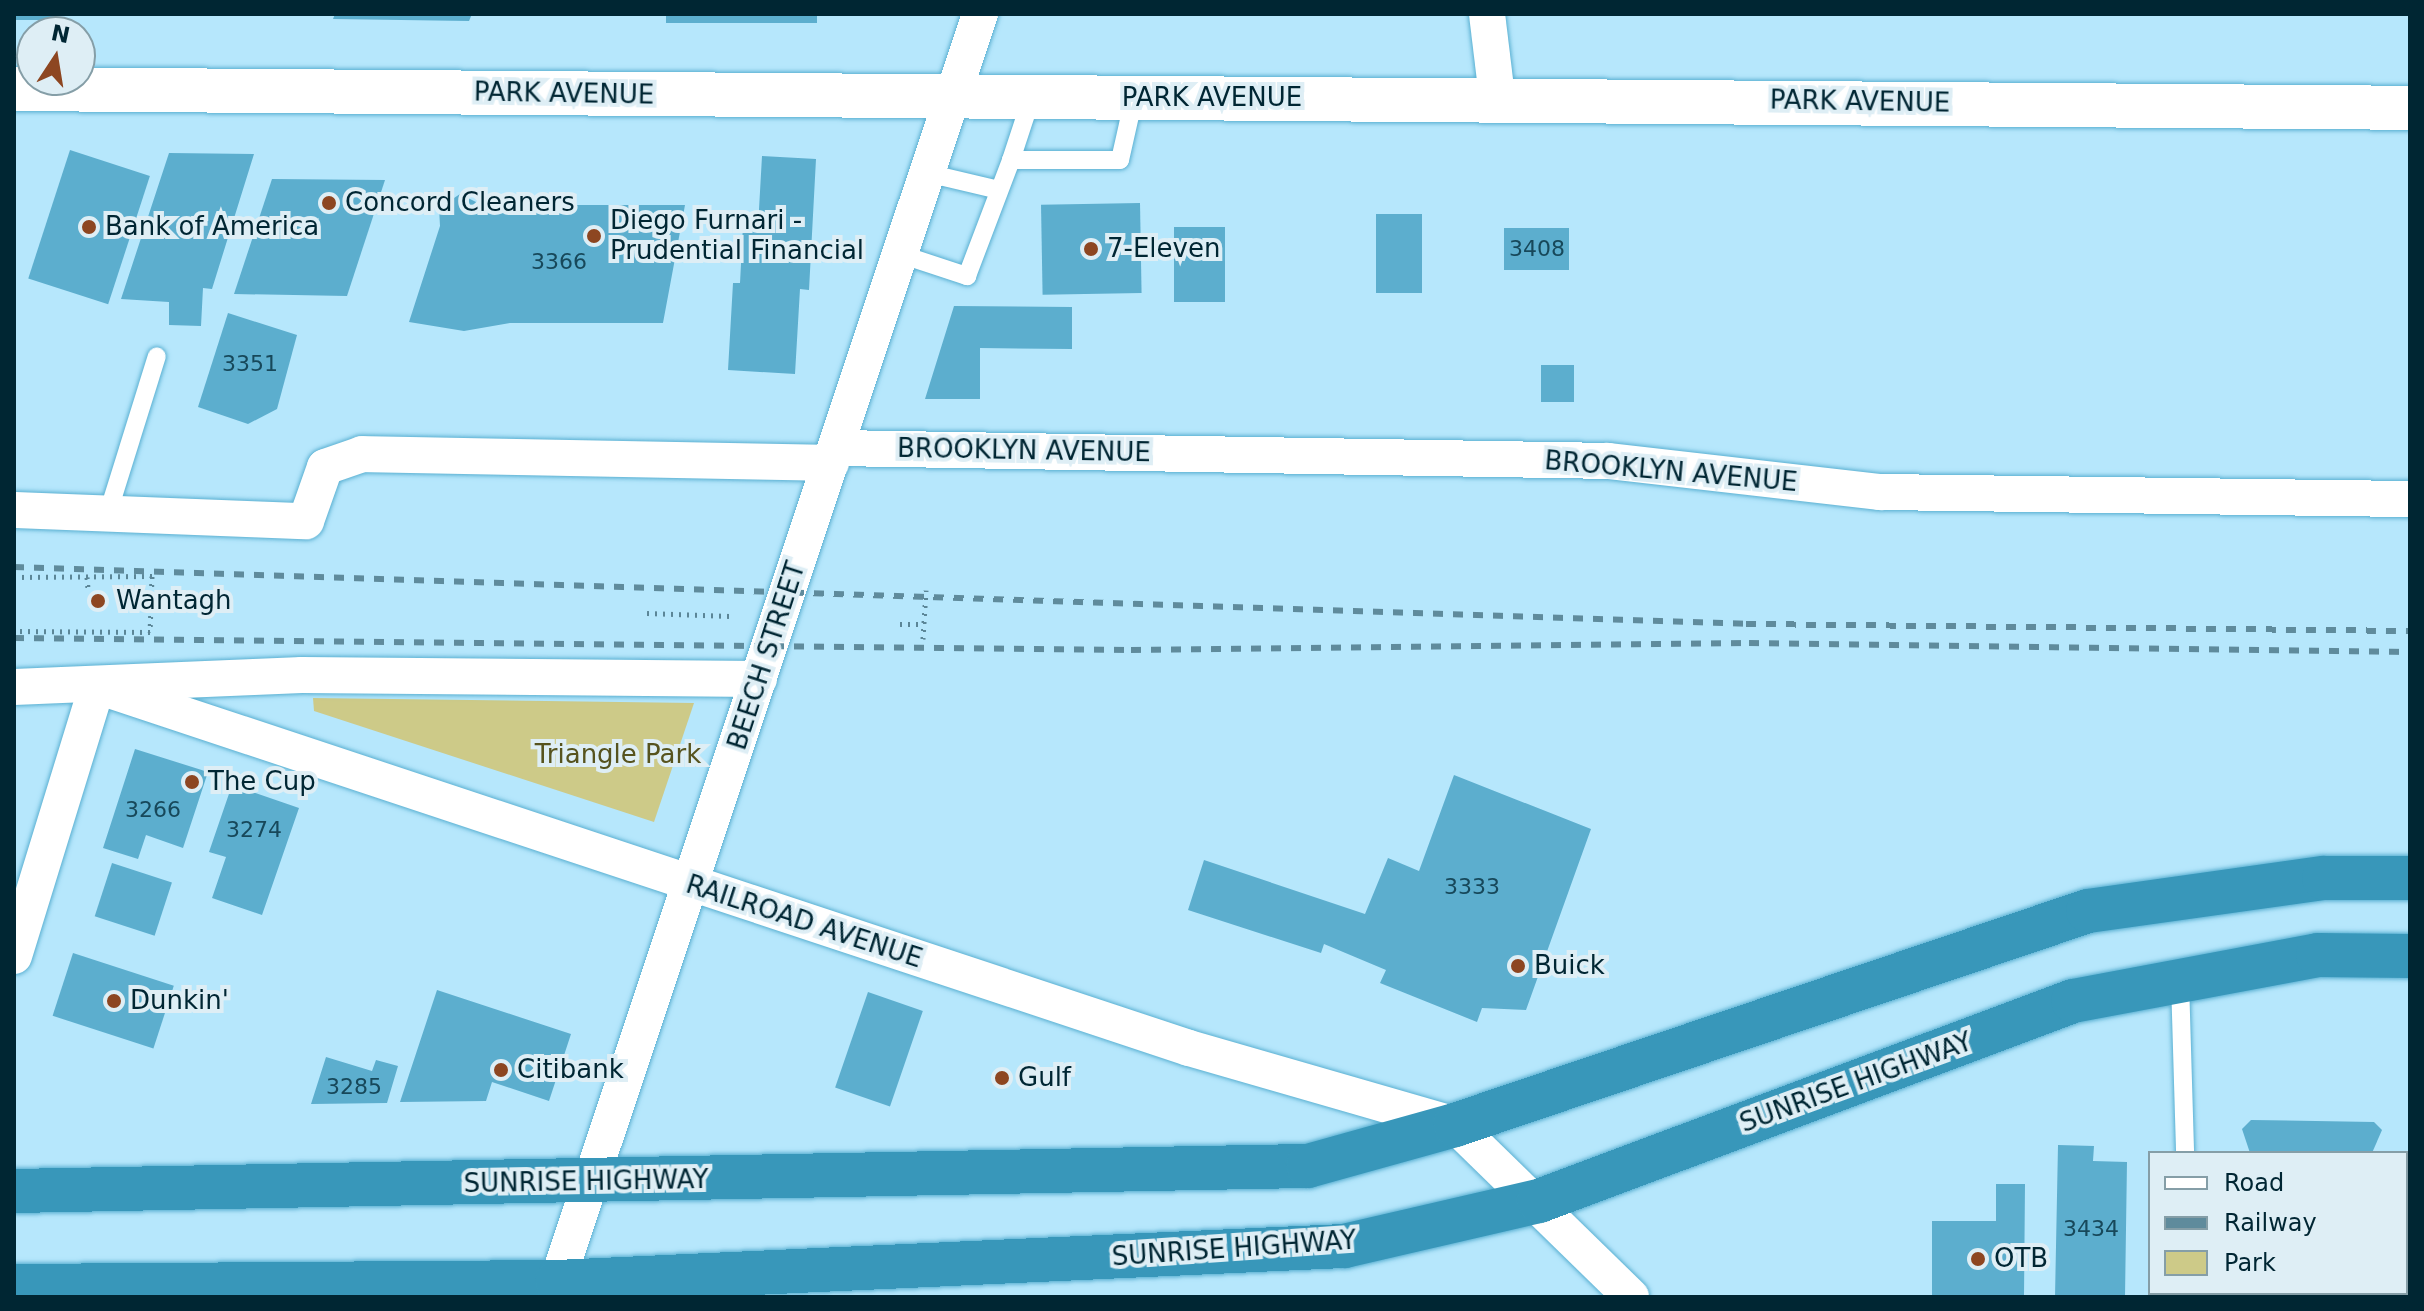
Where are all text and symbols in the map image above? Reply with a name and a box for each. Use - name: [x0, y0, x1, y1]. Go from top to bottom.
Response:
- north arrow: [16, 16, 96, 96]
- text: N: [49, 20, 72, 48]
- street label: PARK AVENUE: [474, 77, 654, 111]
- street label: PARK AVENUE: [1122, 82, 1302, 114]
- street label: PARK AVENUE: [1770, 85, 1950, 119]
- place label: Concord Cleaners: [345, 187, 575, 219]
- marker: Concord Cleaners: [320, 194, 338, 212]
- place label: Diego Furnari - Prudential Financial: [610, 205, 864, 266]
- place label: Bank of America: [105, 211, 319, 243]
- marker: Bank of America: [80, 218, 98, 236]
- marker: Diego Furnari - Prudential Financial: [585, 227, 603, 245]
- place label: 7-Eleven: [1107, 233, 1220, 265]
- house number: 3408: [1509, 236, 1565, 262]
- marker: 7-Eleven: [1082, 240, 1100, 258]
- house number: 3366: [531, 249, 587, 275]
- house number: 3351: [222, 351, 278, 377]
- street label: BROOKLYN AVENUE: [897, 433, 1151, 469]
- street label: BROOKLYN AVENUE: [1543, 445, 1799, 499]
- street label: BEECH STREET: [722, 558, 812, 754]
- place label: Wantagh: [116, 585, 232, 617]
- marker: Wantagh: [87, 590, 109, 612]
- park label: Triangle Park: [535, 739, 701, 771]
- place label: The Cup: [208, 766, 316, 798]
- marker: The Cup: [183, 773, 201, 791]
- house number: 3266: [125, 797, 181, 823]
- house number: 3274: [226, 817, 282, 843]
- street label: RAILROAD AVENUE: [682, 869, 926, 975]
- house number: 3333: [1444, 874, 1500, 900]
- place label: Buick: [1534, 950, 1605, 982]
- marker: Buick: [1509, 957, 1527, 975]
- place label: Dunkin': [130, 985, 229, 1017]
- marker: Dunkin': [105, 992, 123, 1010]
- street label: SUNRISE HIGHWAY: [1736, 1026, 1976, 1140]
- place label: Citibank: [517, 1054, 624, 1086]
- marker: Citibank: [492, 1061, 510, 1079]
- place label: Gulf: [1018, 1062, 1071, 1094]
- marker: Gulf: [993, 1069, 1011, 1087]
- house number: 3285: [326, 1074, 382, 1100]
- legend: [2148, 1151, 2408, 1295]
- street label: SUNRISE HIGHWAY: [463, 1164, 709, 1200]
- text: Road: [2224, 1169, 2284, 1197]
- text: Railway: [2224, 1209, 2317, 1237]
- house number: 3434: [2063, 1216, 2119, 1242]
- street label: SUNRISE HIGHWAY: [1111, 1225, 1357, 1273]
- place label: OTB: [1994, 1243, 2048, 1275]
- text: Park: [2224, 1249, 2276, 1277]
- marker: OTB: [1969, 1250, 1987, 1268]

